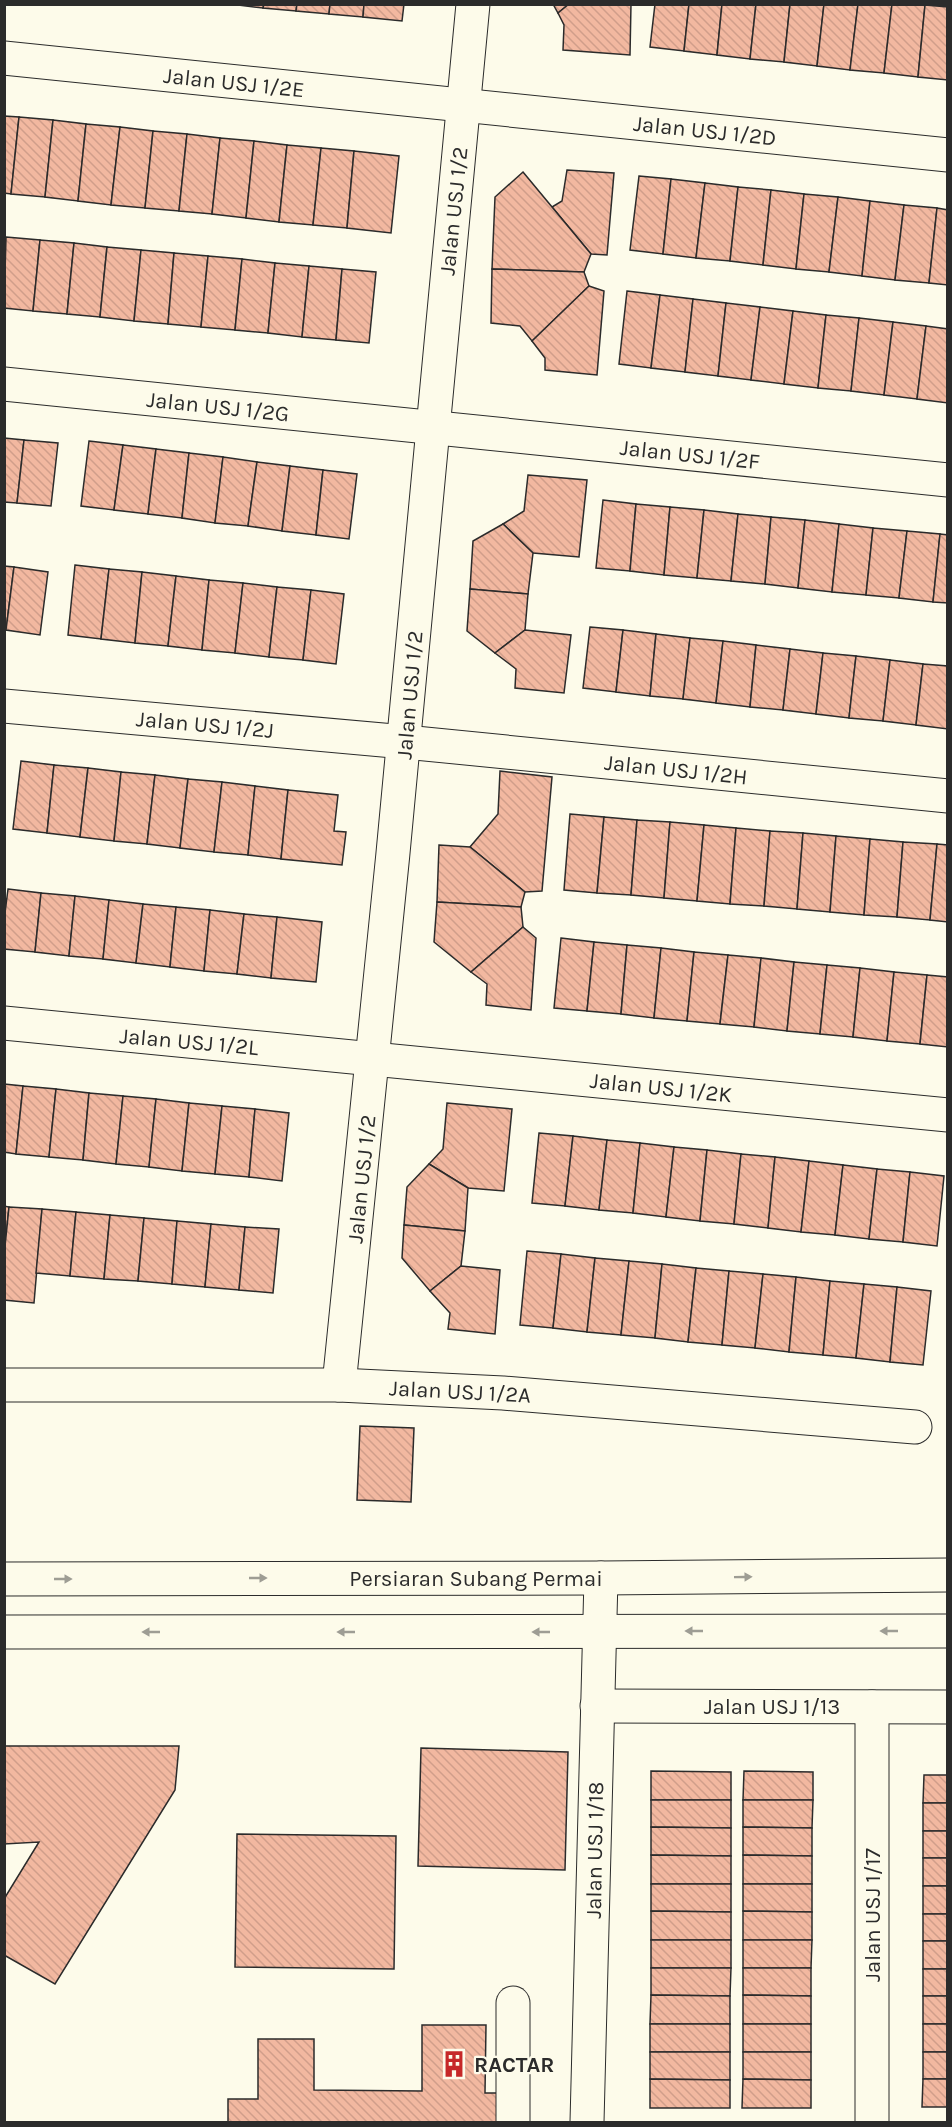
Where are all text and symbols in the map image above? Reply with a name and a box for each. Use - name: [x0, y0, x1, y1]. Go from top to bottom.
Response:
- street label: Jalan USJ 1/2E: [162, 63, 306, 103]
- street label: Jalan USJ 1/2D: [632, 111, 778, 151]
- street label: Jalan USJ 1/2: [434, 146, 474, 277]
- street label: Jalan USJ 1/2G: [145, 387, 290, 427]
- street label: Jalan USJ 1/2F: [619, 435, 761, 475]
- street label: Jalan USJ 1/2: [391, 630, 429, 760]
- street label: Jalan USJ 1/2J: [135, 706, 275, 744]
- street label: Jalan USJ 1/2H: [603, 750, 749, 790]
- street label: Jalan USJ 1/2L: [118, 1023, 260, 1061]
- street label: Jalan USJ 1/2K: [589, 1068, 733, 1108]
- street label: Jalan USJ 1/2: [342, 1114, 382, 1245]
- street label: Jalan USJ 1/2A: [389, 1375, 532, 1409]
- street label: Persiaran Subang Permai: [349, 1566, 603, 1592]
- one-way arrow: [734, 1572, 753, 1581]
- one-way arrow: [248, 1573, 267, 1583]
- one-way arrow: [53, 1574, 72, 1584]
- one-way arrow: [685, 1626, 704, 1636]
- one-way arrow: [880, 1626, 899, 1636]
- one-way arrow: [141, 1627, 160, 1637]
- one-way arrow: [336, 1627, 355, 1637]
- one-way arrow: [531, 1627, 550, 1637]
- street label: Jalan USJ 1/13: [704, 1694, 840, 1720]
- street label: Jalan USJ 1/18: [581, 1781, 609, 1919]
- street label: Jalan USJ 1/17: [860, 1848, 886, 1982]
- building icon: RACTAR: [439, 2049, 469, 2079]
- place label: RACTAR: [474, 2052, 554, 2078]

